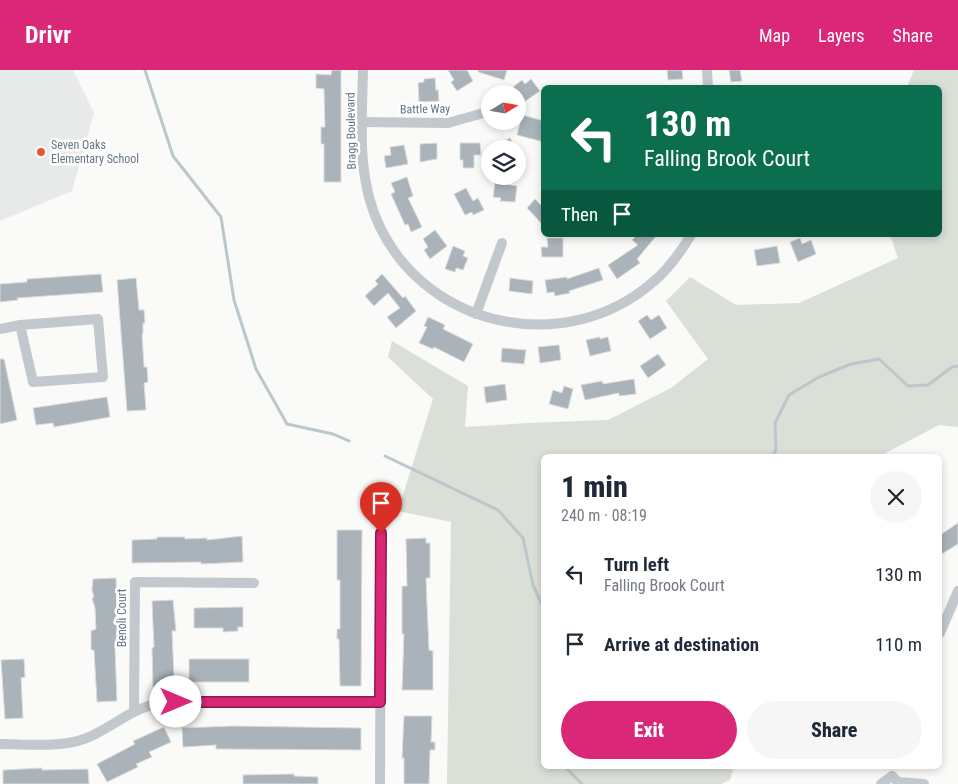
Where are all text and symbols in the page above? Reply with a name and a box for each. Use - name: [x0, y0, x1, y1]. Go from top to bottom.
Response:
- text: Drivr: [25, 21, 71, 49]
- text: Map: [759, 25, 790, 46]
- text: Layers: [818, 25, 865, 46]
- text: Share: [893, 25, 933, 46]
- north arrow: [481, 85, 526, 130]
- map controls: [481, 85, 526, 185]
- street label: Bragg Boulevard: [343, 92, 359, 170]
- street label: Battle Way: [400, 102, 450, 116]
- text: 130 m: [644, 104, 731, 145]
- icon: left: [561, 105, 626, 170]
- place label: Seven Oaks Elementary School: [51, 138, 139, 166]
- button: layers: [481, 140, 526, 185]
- marker: Seven Oaks Elementary School: [35, 146, 47, 158]
- text: Falling Brook Court: [644, 146, 810, 171]
- icon: arrive: [608, 200, 636, 228]
- text: Then: [561, 203, 598, 226]
- text: 1 min: [561, 469, 628, 504]
- button: close: [870, 471, 922, 523]
- pin: [360, 482, 402, 533]
- icon: arrive: [367, 489, 395, 517]
- text: 240 m · 08:19: [561, 506, 647, 525]
- text: Turn left: [604, 553, 669, 576]
- icon: left: [561, 560, 589, 588]
- text: 130 m: [875, 563, 922, 586]
- text: Falling Brook Court: [604, 576, 725, 595]
- street label: Benoli Court: [115, 588, 129, 647]
- icon: arrive: [561, 630, 589, 658]
- text: Arrive at destination: [604, 633, 759, 656]
- text: 110 m: [875, 633, 922, 656]
- position arrow: [149, 675, 201, 727]
- button: Exit: [561, 701, 737, 759]
- button: Share: [747, 701, 922, 759]

